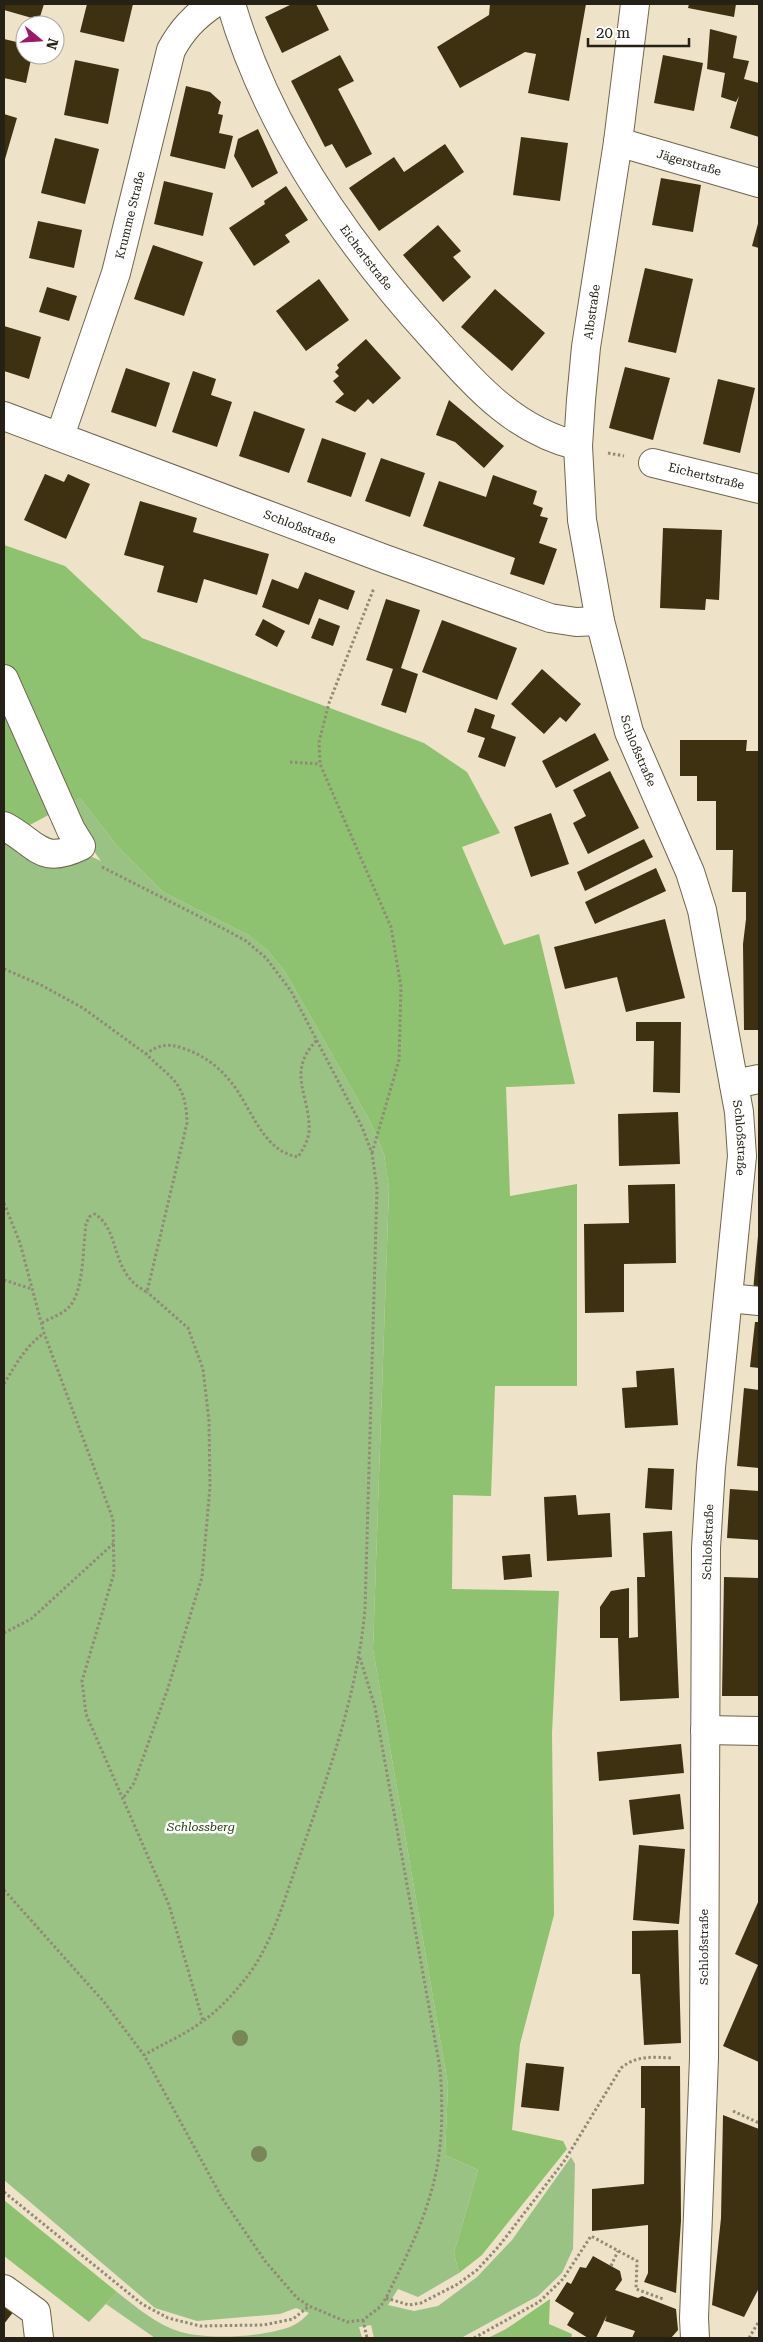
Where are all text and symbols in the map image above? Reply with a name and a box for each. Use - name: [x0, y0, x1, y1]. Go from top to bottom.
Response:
- north arrow: [15, 15, 65, 65]
- scale bar: [588, 15, 689, 47]
- text: 20 m: [596, 24, 631, 42]
- text: N: [43, 36, 62, 52]
- street label: Jägerstraße: [655, 147, 723, 179]
- street label: Krumme Straße: [113, 169, 148, 260]
- street label: Eichertstraße: [337, 222, 396, 293]
- street label: Albstraße: [581, 283, 603, 341]
- street label: Eichertstraße: [667, 460, 746, 492]
- street label: Schloßstraße: [262, 507, 338, 547]
- street label: Schloßstraße: [618, 713, 659, 789]
- street label: Schloßstraße: [730, 1099, 749, 1177]
- street label: Schloßstraße: [700, 1503, 716, 1580]
- park label: Schlossberg: [166, 1820, 235, 1834]
- street label: Schloßstraße: [697, 1909, 711, 1985]

